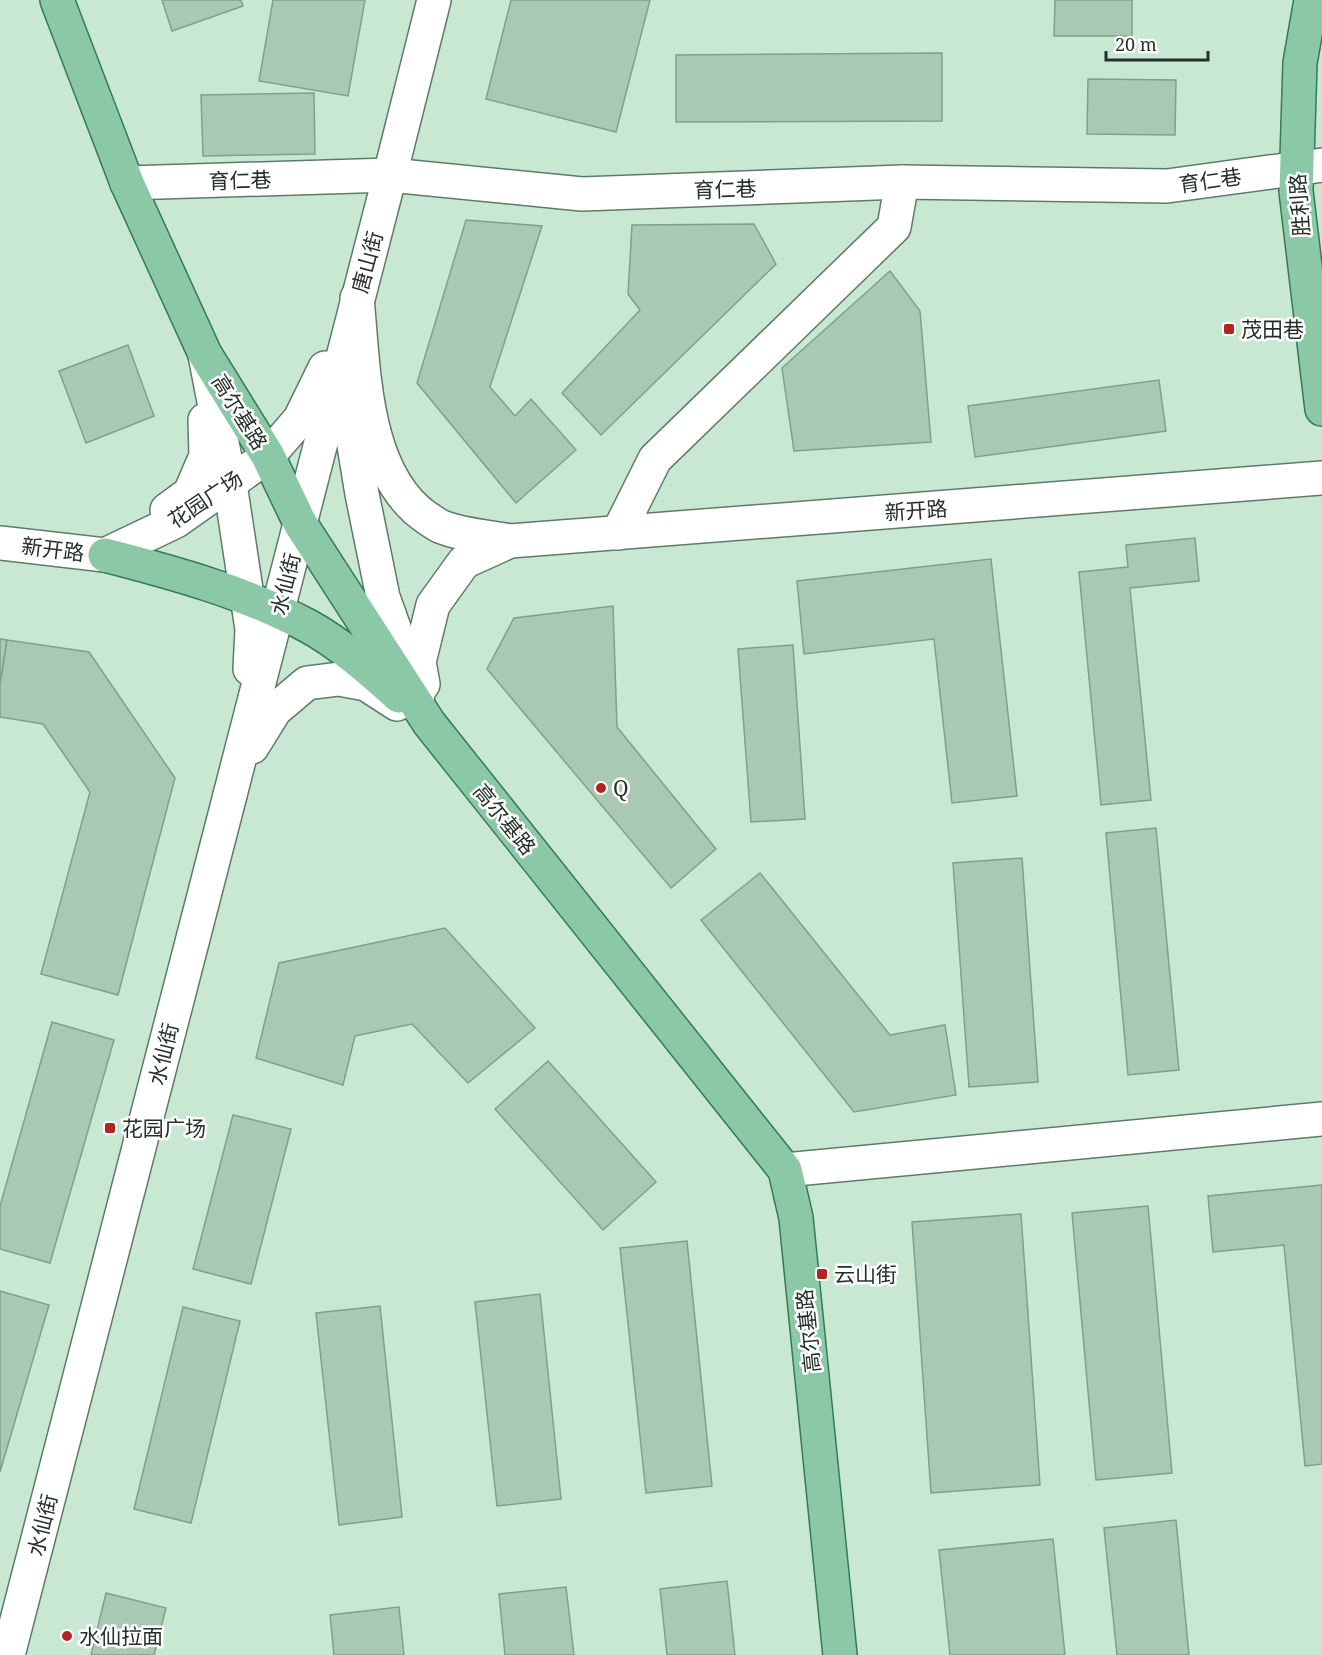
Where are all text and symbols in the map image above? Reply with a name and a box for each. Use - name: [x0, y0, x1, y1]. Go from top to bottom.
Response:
- scale bar: [1106, 24, 1208, 62]
- text: 20 m: [1115, 32, 1157, 56]
- street label: 育仁巷: [1177, 162, 1243, 198]
- street label: 育仁巷: [208, 165, 272, 195]
- street label: 胜利路: [1283, 173, 1315, 237]
- street label: 育仁巷: [693, 174, 757, 204]
- street label: 唐山街: [345, 228, 389, 296]
- place label: 茂田巷: [1241, 315, 1304, 343]
- marker: 茂田巷: [1222, 322, 1236, 336]
- street label: 高尔基路: [206, 369, 274, 455]
- street label: 花园广场: [162, 464, 248, 534]
- street label: 新开路: [884, 494, 948, 526]
- street label: 新开路: [20, 531, 86, 567]
- street label: 水仙街: [264, 550, 306, 618]
- place label: Q: [613, 774, 629, 802]
- street label: 高尔基路: [468, 778, 542, 860]
- marker: Q: [594, 781, 608, 795]
- street label: 水仙街: [142, 1020, 184, 1088]
- place label: 花园广场: [122, 1114, 206, 1142]
- marker: 花园广场: [103, 1121, 117, 1135]
- place label: 云山街: [834, 1260, 897, 1288]
- marker: 云山街: [815, 1267, 829, 1281]
- street label: 高尔基路: [790, 1288, 826, 1374]
- street label: 水仙街: [21, 1491, 63, 1559]
- place label: 水仙拉面: [79, 1622, 163, 1650]
- marker: 水仙拉面: [60, 1629, 74, 1643]

